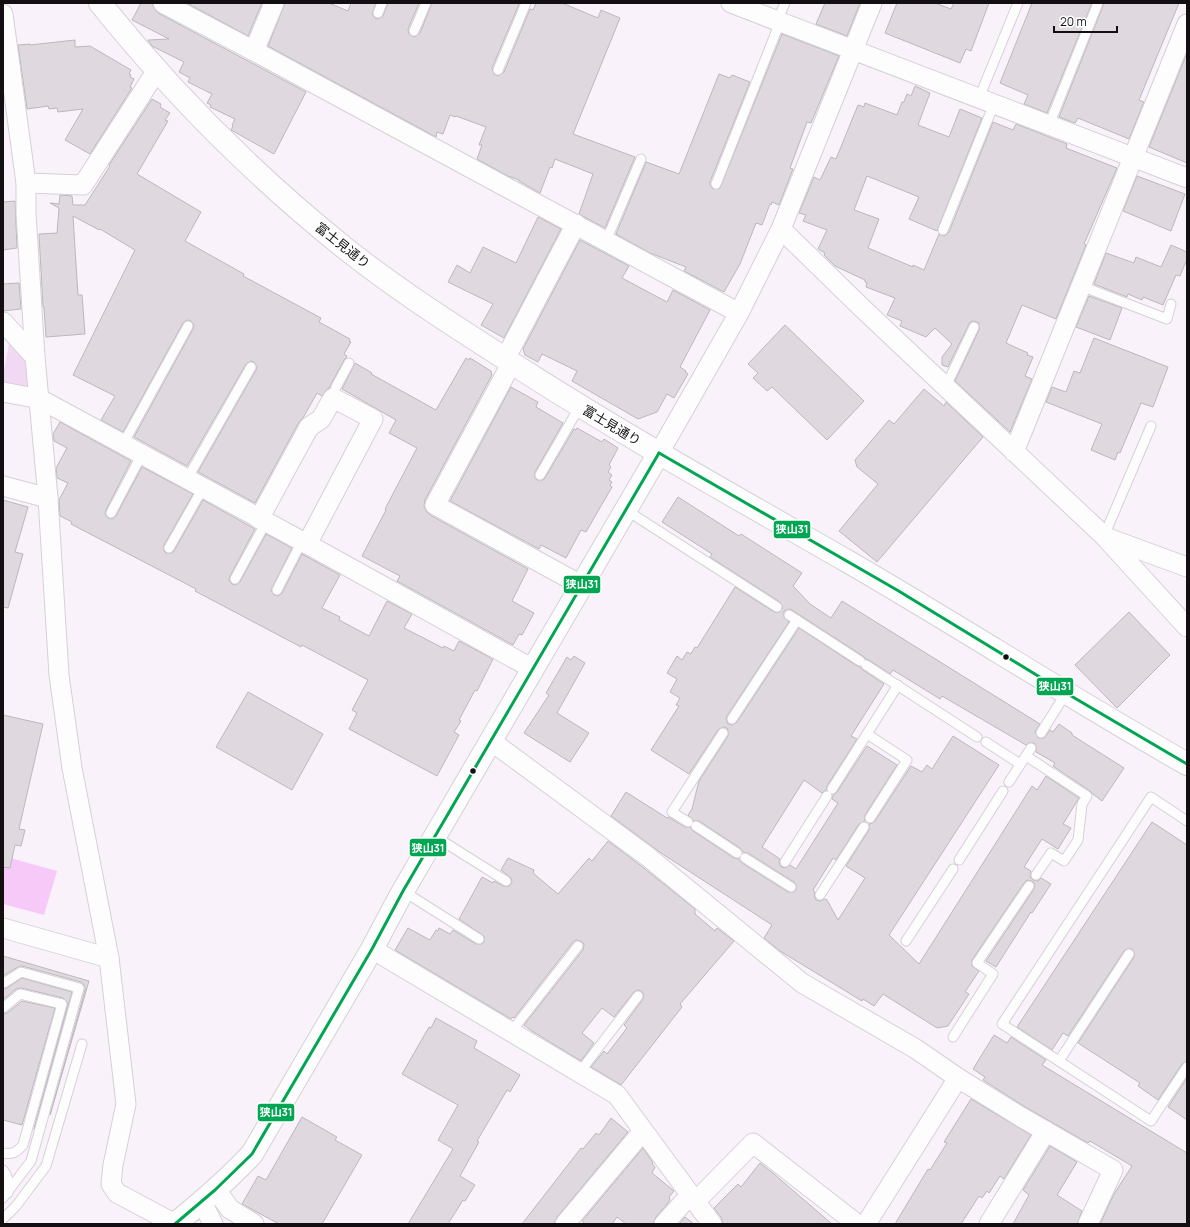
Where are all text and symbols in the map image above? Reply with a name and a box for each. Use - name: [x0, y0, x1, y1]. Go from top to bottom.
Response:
- scale bar: [1054, 8, 1117, 34]
- text: 20 m: [1060, 13, 1087, 30]
- street label: 富士見通り: [312, 218, 374, 272]
- street label: 富士見通り: [580, 401, 644, 449]
- line badge: 狭山31: [773, 520, 811, 539]
- text: 狭山31: [775, 521, 809, 536]
- line badge: 狭山31: [563, 575, 601, 594]
- text: 狭山31: [565, 576, 599, 591]
- unlabelled marker: [1001, 652, 1011, 662]
- line badge: 狭山31: [1036, 677, 1074, 696]
- text: 狭山31: [1038, 678, 1072, 693]
- unlabelled marker: [468, 766, 478, 776]
- line badge: 狭山31: [409, 838, 447, 857]
- text: 狭山31: [411, 840, 445, 855]
- line badge: 狭山31: [257, 1103, 295, 1122]
- text: 狭山31: [259, 1104, 293, 1119]

